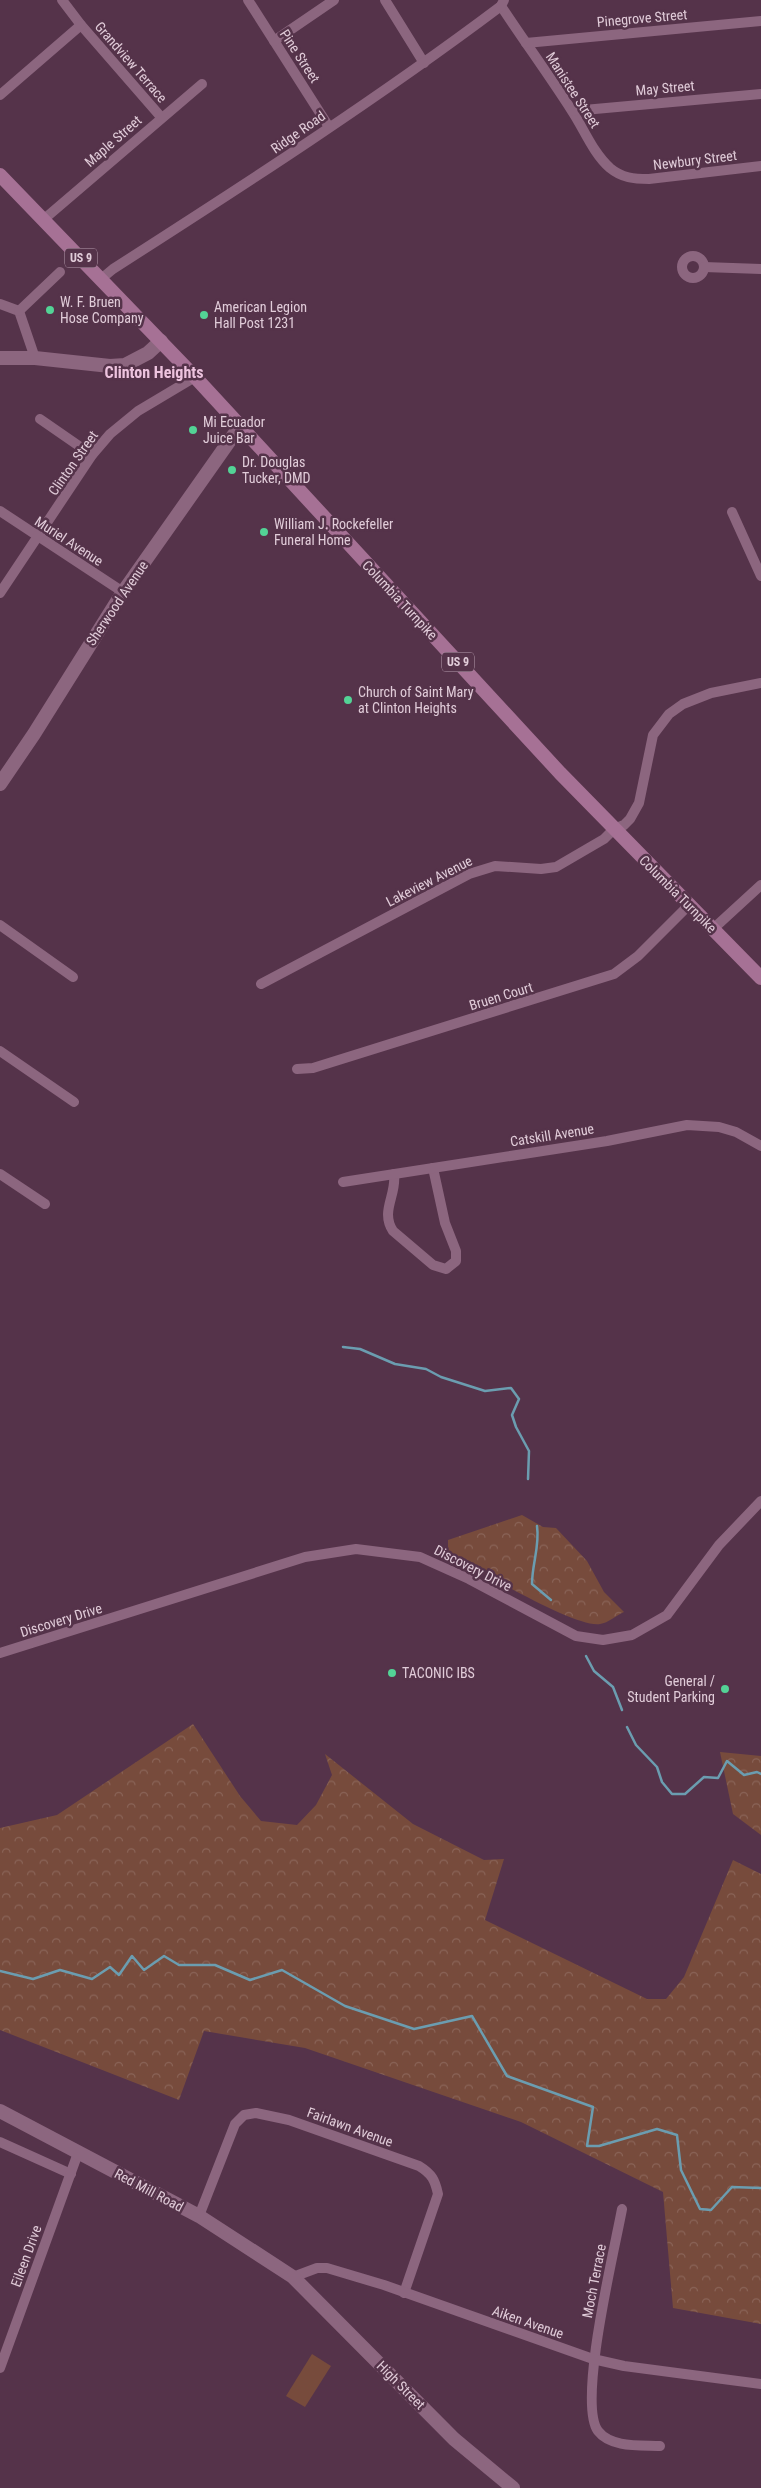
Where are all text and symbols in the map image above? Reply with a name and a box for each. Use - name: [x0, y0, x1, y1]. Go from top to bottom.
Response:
- street label: Pinegrove Street: [596, 6, 688, 30]
- street label: Grandview Terrace: [92, 18, 171, 106]
- street label: Pine Street: [277, 26, 323, 86]
- street label: Manistee Street: [543, 49, 603, 131]
- street label: May Street: [635, 77, 695, 99]
- street label: Ridge Road: [268, 108, 328, 156]
- street label: Maple Street: [81, 112, 145, 170]
- street label: Newbury Street: [652, 147, 738, 173]
- road number: US 9: [65, 248, 97, 268]
- place label: W. F. Bruen Hose Company: [60, 294, 144, 326]
- place label: American Legion Hall Post 1231: [214, 299, 307, 331]
- marker: W. F. Bruen Hose Company: [44, 304, 56, 316]
- marker: American Legion Hall Post 1231: [198, 309, 210, 321]
- district label: Clinton Heights: [105, 363, 203, 382]
- place label: Mi Ecuador Juice Bar: [203, 414, 265, 446]
- marker: Mi Ecuador Juice Bar: [187, 424, 199, 436]
- street label: Clinton Street: [45, 428, 101, 498]
- place label: Dr. Douglas Tucker, DMD: [242, 454, 311, 486]
- marker: Dr. Douglas Tucker, DMD: [226, 464, 238, 476]
- street label: Muriel Avenue: [32, 513, 106, 569]
- place label: William J. Rockefeller Funeral Home: [274, 516, 393, 548]
- marker: William J. Rockefeller Funeral Home: [258, 526, 270, 538]
- street label: Sherwood Avenue: [83, 557, 151, 648]
- street label: Columbia Turnpike: [359, 557, 441, 643]
- road number: US 9: [442, 652, 474, 672]
- place label: Church of Saint Mary at Clinton Heights: [358, 684, 474, 716]
- marker: Church of Saint Mary at Clinton Heights: [342, 694, 354, 706]
- street label: Lakeview Avenue: [383, 852, 475, 910]
- street label: Columbia Turnpike: [636, 852, 720, 936]
- street label: Bruen Court: [467, 979, 535, 1013]
- street label: Catskill Avenue: [509, 1120, 595, 1150]
- street label: Discovery Drive: [432, 1542, 515, 1595]
- street label: Discovery Drive: [18, 1600, 104, 1640]
- place label: TACONIC IBS: [402, 1665, 475, 1681]
- marker: TACONIC IBS: [386, 1667, 398, 1679]
- place label: General / Student Parking: [627, 1673, 715, 1705]
- marker: General / Student Parking: [719, 1683, 731, 1695]
- street label: Fairlawn Avenue: [305, 2104, 395, 2150]
- street label: Red Mill Road: [112, 2165, 186, 2215]
- street label: Eileen Drive: [7, 2223, 45, 2289]
- street label: Moch Terrace: [579, 2242, 609, 2319]
- street label: Aiken Avenue: [490, 2302, 566, 2342]
- street label: High Street: [374, 2358, 428, 2412]

